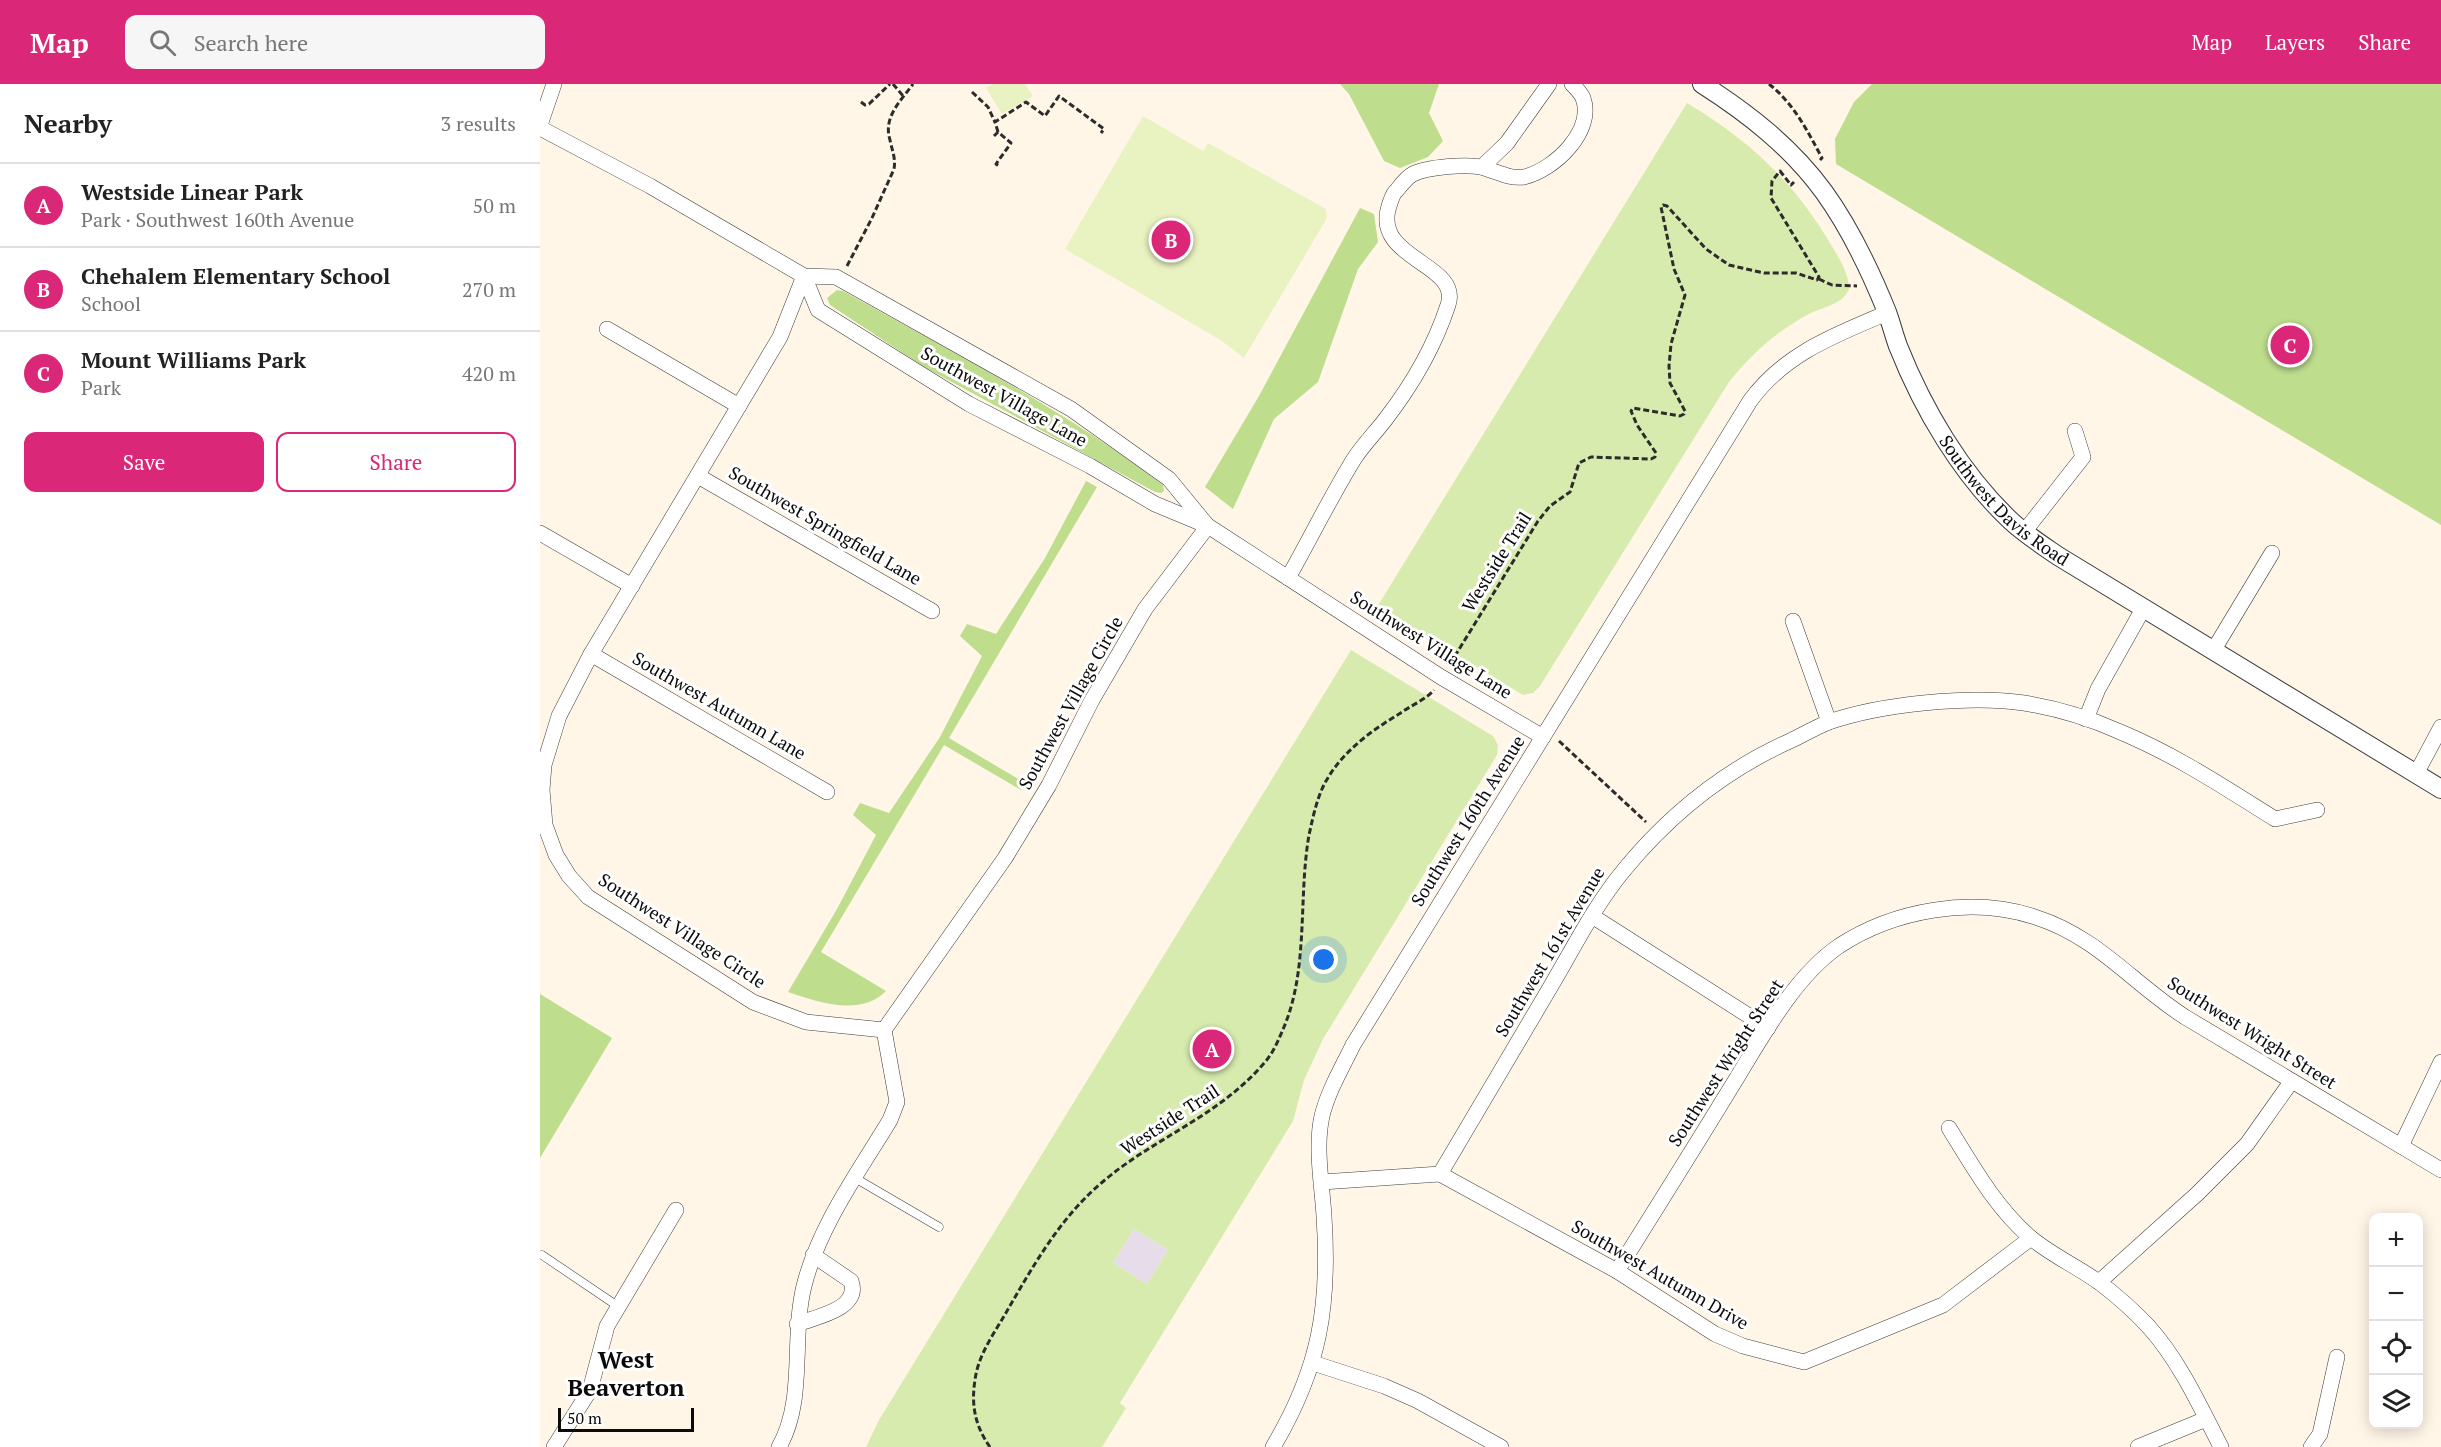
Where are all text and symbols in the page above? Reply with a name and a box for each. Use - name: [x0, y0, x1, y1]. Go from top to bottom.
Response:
- search box: [125, 15, 545, 69]
- text: Map: [30, 24, 89, 61]
- icon: search: [146, 26, 179, 59]
- text: Search here: [194, 28, 308, 57]
- text: Map: [2191, 28, 2232, 56]
- text: Layers: [2265, 28, 2325, 56]
- text: Share: [2358, 28, 2411, 56]
- text: Nearby: [24, 106, 112, 140]
- text: 3 results: [441, 110, 516, 137]
- text: Westside Linear Park: [81, 177, 303, 206]
- text: A: [36, 192, 51, 219]
- text: 50 m: [473, 192, 516, 219]
- text: Park · Southwest 160th Avenue: [81, 206, 354, 233]
- pin: B: [1152, 218, 1190, 262]
- text: Chehalem Elementary School: [81, 261, 390, 290]
- text: B: [37, 276, 50, 303]
- text: 270 m: [462, 276, 516, 303]
- text: School: [81, 290, 141, 317]
- pin: C: [2270, 322, 2310, 368]
- street label: Southwest Village Lane: [917, 340, 1092, 452]
- text: Mount Williams Park: [81, 345, 306, 374]
- text: C: [37, 360, 50, 387]
- text: 420 m: [462, 360, 516, 387]
- text: Park: [81, 374, 121, 401]
- street label: Southwest Davis Road: [1934, 430, 2074, 571]
- button: Save: [24, 432, 264, 492]
- button: Share: [276, 432, 516, 492]
- street label: Southwest Springfield Lane: [725, 460, 926, 590]
- street label: Westside Trail: [1456, 507, 1536, 616]
- street label: Southwest Village Lane: [1346, 585, 1517, 704]
- street label: Southwest Village Circle: [1012, 612, 1128, 794]
- street label: Southwest Autumn Lane: [628, 646, 811, 765]
- street label: Southwest 160th Avenue: [1405, 731, 1530, 910]
- street label: Southwest 161st Avenue: [1489, 862, 1609, 1041]
- street label: Southwest Village Circle: [594, 867, 771, 993]
- your location: [1309, 945, 1338, 974]
- street label: Southwest Wright Street: [2163, 970, 2342, 1094]
- street label: Southwest Wright Street: [1662, 974, 1789, 1151]
- pin: A: [1192, 1026, 1232, 1072]
- street label: Westside Trail: [1115, 1078, 1223, 1160]
- map controls: [2369, 1213, 2423, 1429]
- button: +: [2369, 1213, 2423, 1267]
- street label: Southwest Autumn Drive: [1568, 1214, 1753, 1335]
- button: −: [2369, 1267, 2423, 1321]
- button: locate: [2369, 1321, 2423, 1375]
- district label: West Beaverton: [568, 1343, 685, 1403]
- button: layers: [2369, 1375, 2423, 1429]
- scale bar: [558, 1405, 694, 1432]
- text: 50 m: [567, 1407, 602, 1429]

